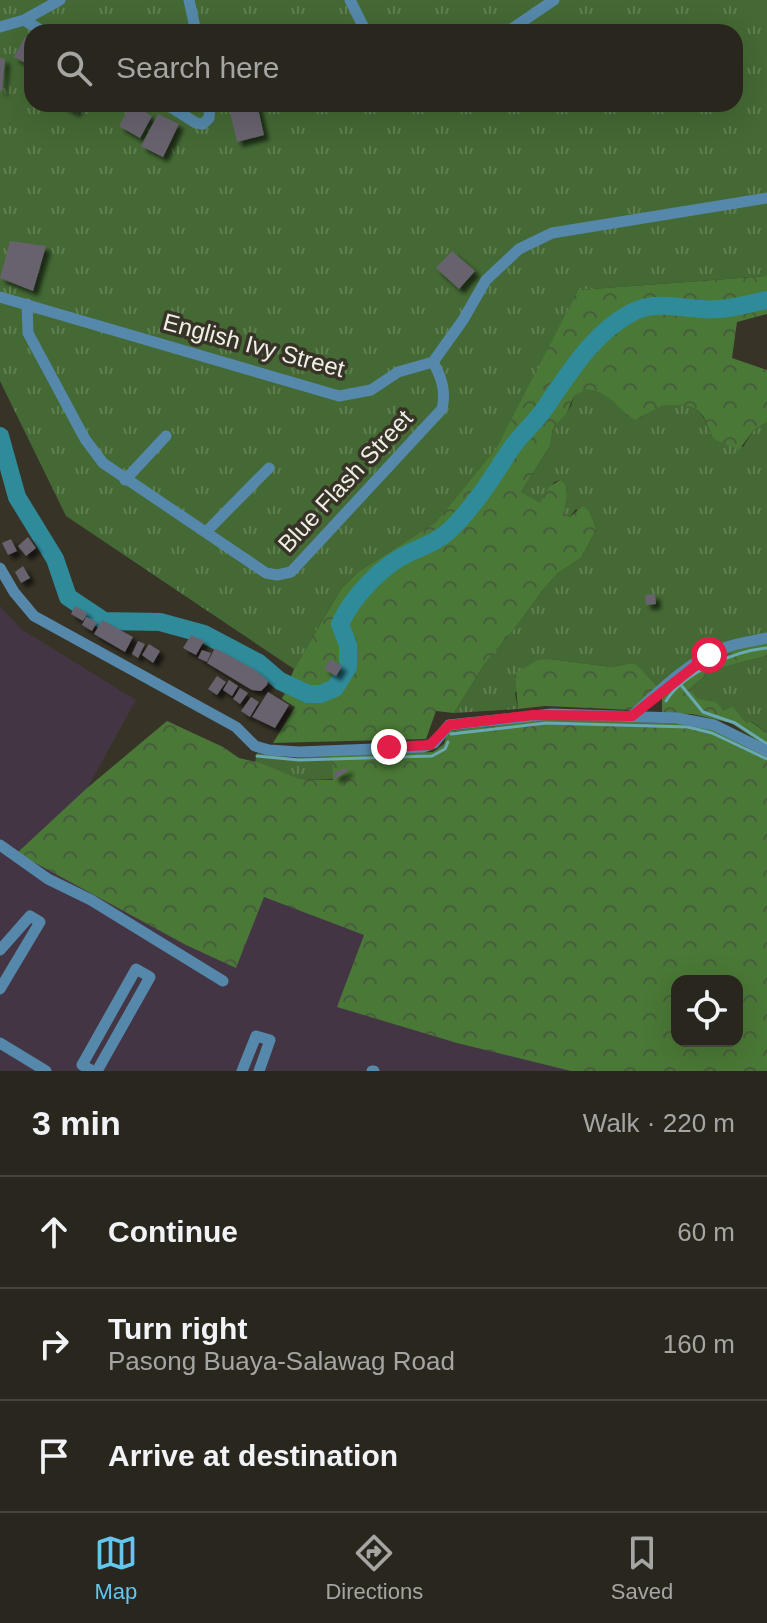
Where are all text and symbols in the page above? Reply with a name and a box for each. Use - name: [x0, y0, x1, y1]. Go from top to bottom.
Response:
- search box: [24, 24, 743, 112]
- icon: search: [52, 46, 96, 90]
- text: Search here: [116, 51, 279, 84]
- street label: English Ivy Street: [160, 308, 348, 382]
- street label: Blue Flash Street: [272, 404, 418, 558]
- route start: [691, 637, 727, 673]
- route end: [371, 729, 407, 765]
- map controls: [671, 975, 743, 1047]
- button: locate: [671, 975, 743, 1047]
- text: 3 min: [32, 1104, 121, 1142]
- text: Walk · 220 m: [583, 1108, 735, 1138]
- icon: ahead: [32, 1210, 76, 1254]
- text: Continue: [108, 1215, 238, 1248]
- text: 60 m: [677, 1217, 735, 1247]
- text: Turn right: [108, 1312, 247, 1345]
- icon: right: [32, 1322, 76, 1366]
- text: 160 m: [663, 1329, 735, 1359]
- text: Pasong Buaya-Salawag Road: [108, 1346, 455, 1376]
- icon: arrive: [32, 1434, 76, 1478]
- text: Arrive at destination: [108, 1439, 398, 1472]
- tab: Map: [94, 1531, 138, 1605]
- tab: Directions: [325, 1531, 423, 1605]
- tab: Saved: [611, 1531, 673, 1605]

